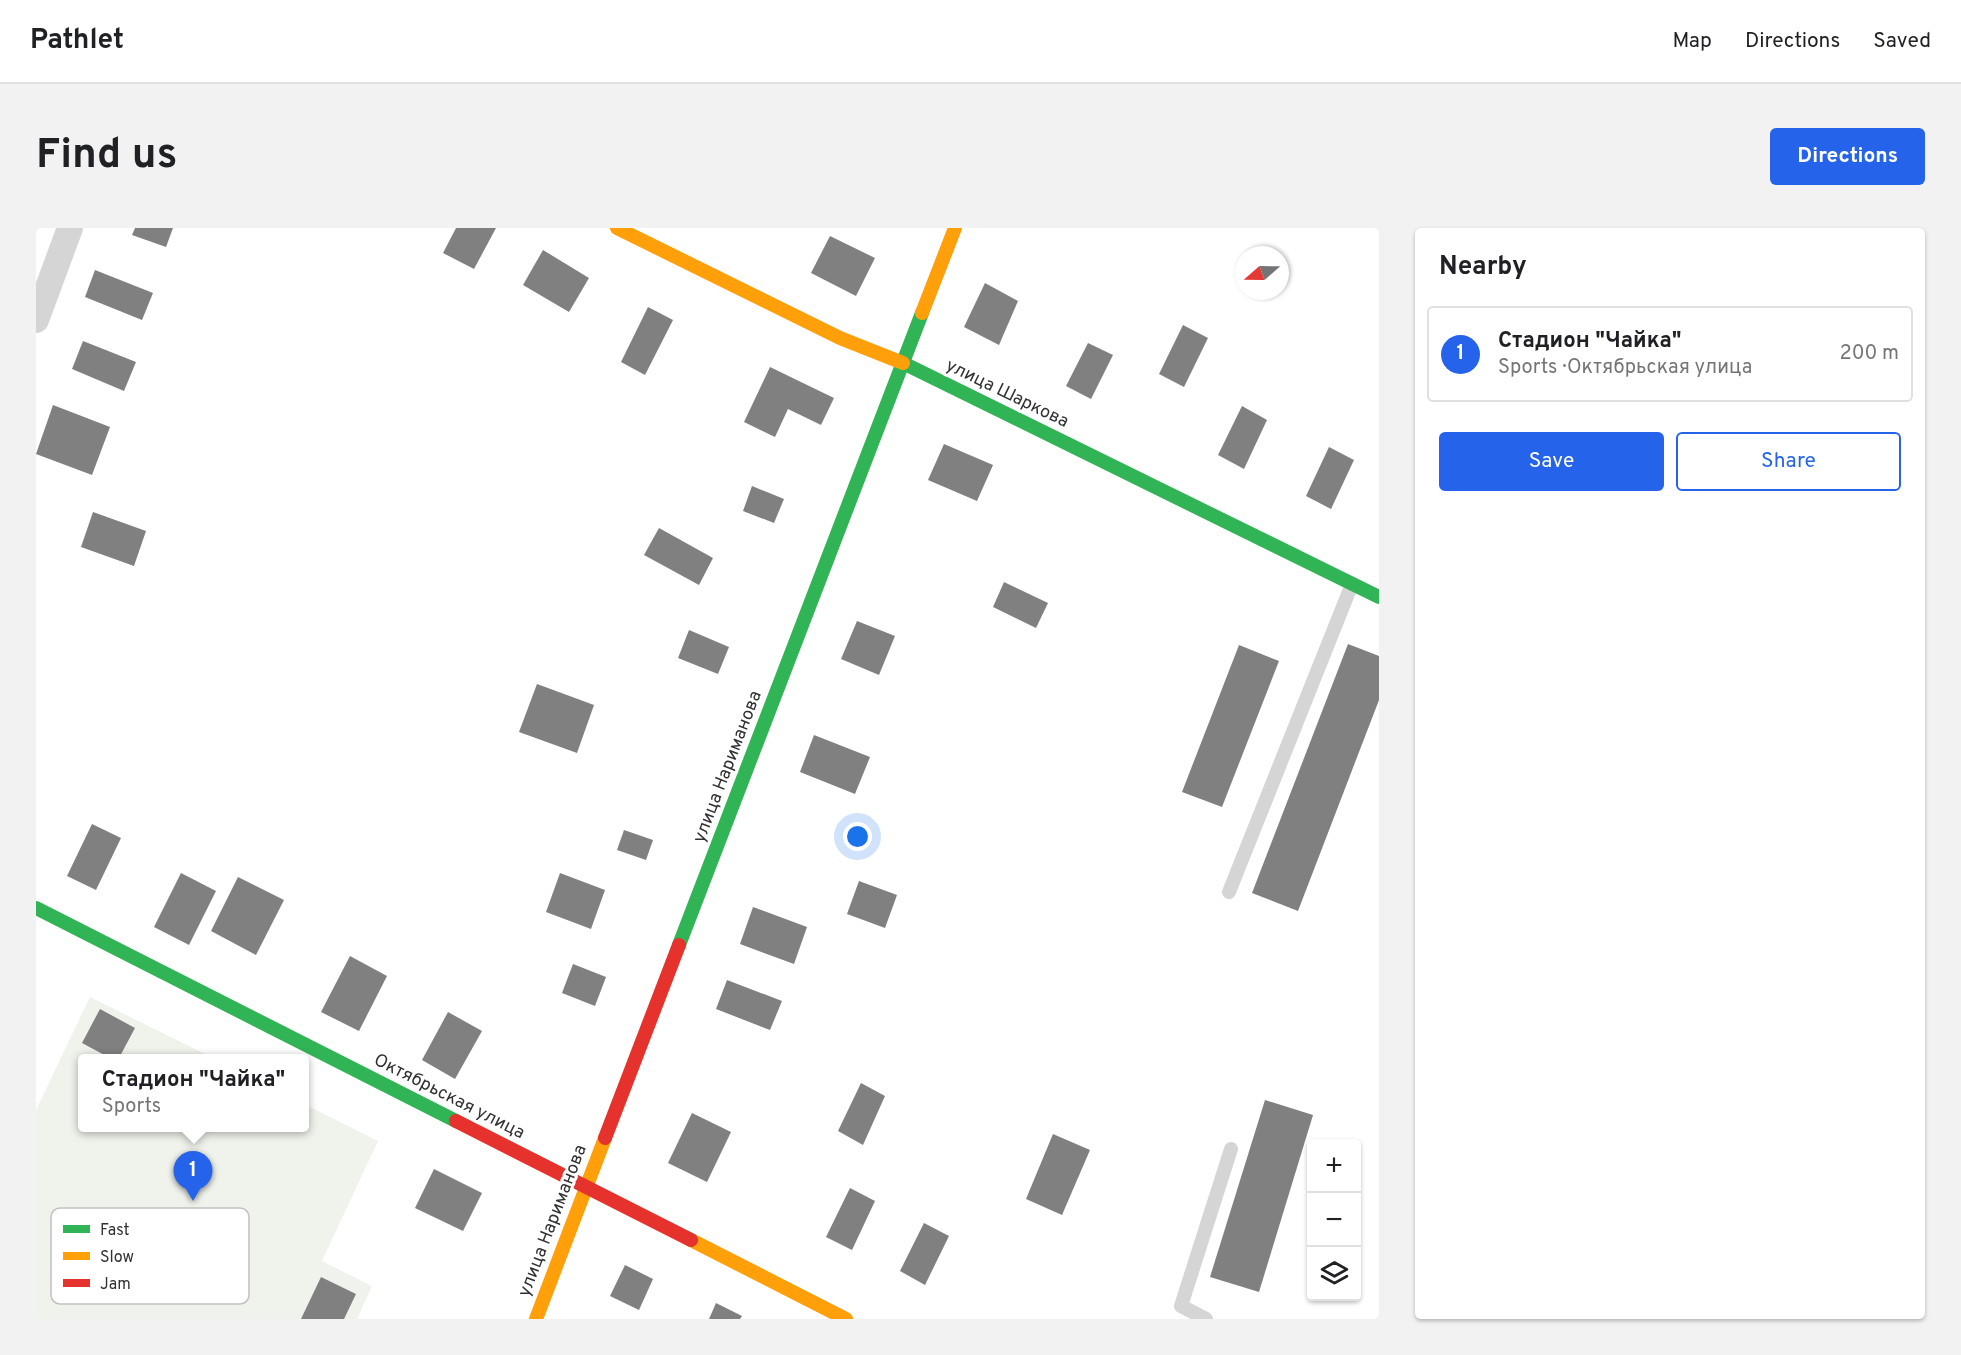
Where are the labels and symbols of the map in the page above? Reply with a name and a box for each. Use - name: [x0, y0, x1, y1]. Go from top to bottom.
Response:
- north arrow: [1235, 246, 1289, 300]
- street label: улица Шаркова: [942, 354, 1072, 434]
- street label: улица Нариманова: [688, 688, 768, 846]
- your location: [843, 822, 872, 851]
- street label: Октябрьская улица: [369, 1049, 529, 1145]
- street label: улица Нариманова: [513, 1142, 593, 1300]
- pin: 1: [174, 1152, 212, 1201]
- legend: [51, 1208, 249, 1304]
- text: Fast: [100, 1221, 130, 1241]
- text: Slow: [100, 1248, 134, 1268]
- text: Jam: [100, 1275, 131, 1295]

